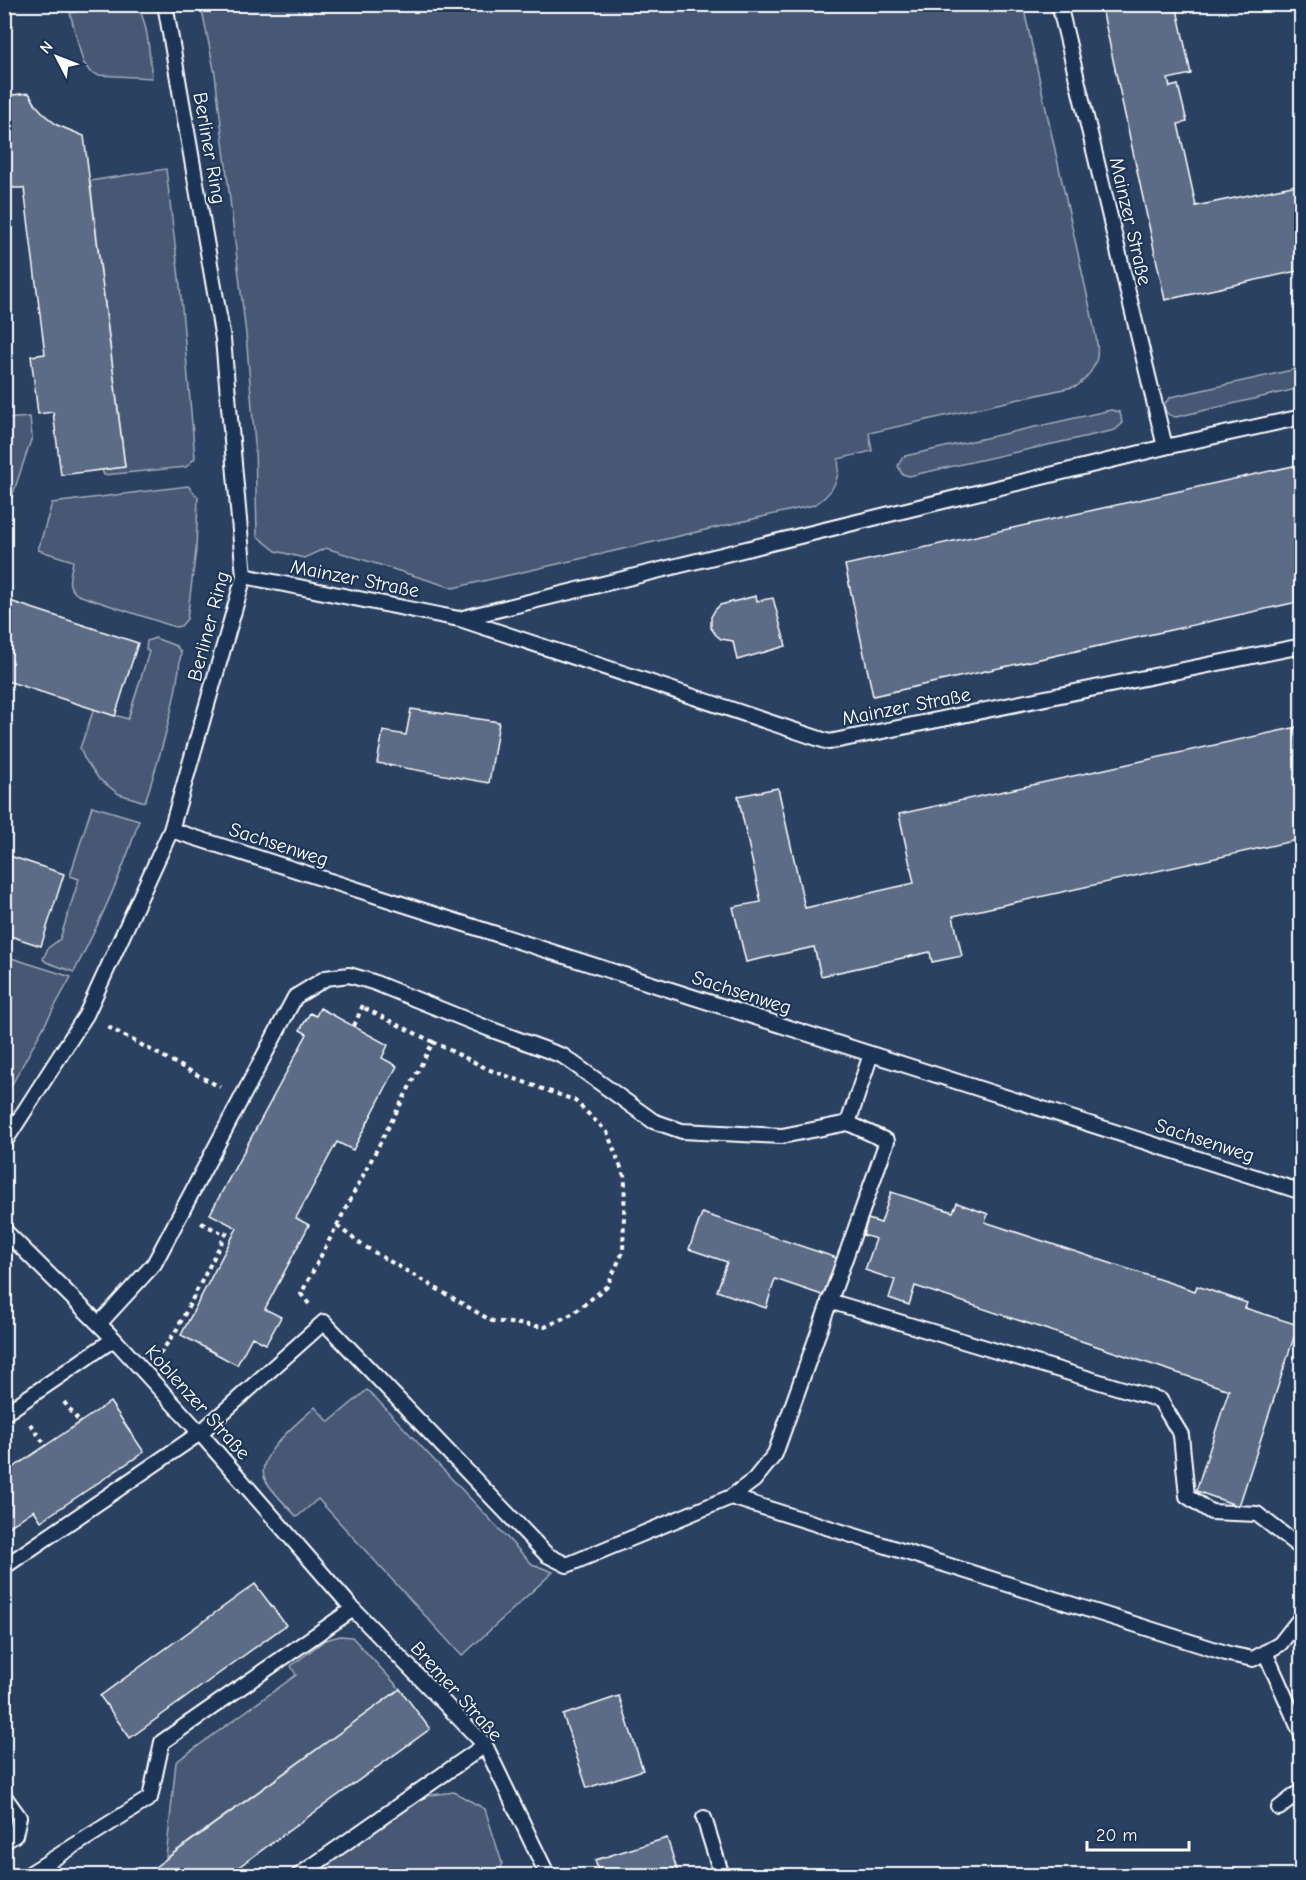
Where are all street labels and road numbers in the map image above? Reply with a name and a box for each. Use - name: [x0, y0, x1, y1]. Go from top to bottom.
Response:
- street label: Berliner Ring: [188, 90, 231, 206]
- street label: Mainzer Straße: [1105, 155, 1156, 287]
- street label: Mainzer Straße: [289, 555, 421, 602]
- street label: Berliner Ring: [183, 569, 234, 684]
- street label: Mainzer Straße: [840, 683, 972, 730]
- street label: Sachsenweg: [226, 818, 332, 871]
- street label: Sachsenweg: [689, 966, 795, 1019]
- street label: Sachsenweg: [1152, 1114, 1258, 1167]
- street label: Koblenzer Straße: [140, 1340, 255, 1464]
- street label: Bremer Straße: [406, 1637, 507, 1746]

